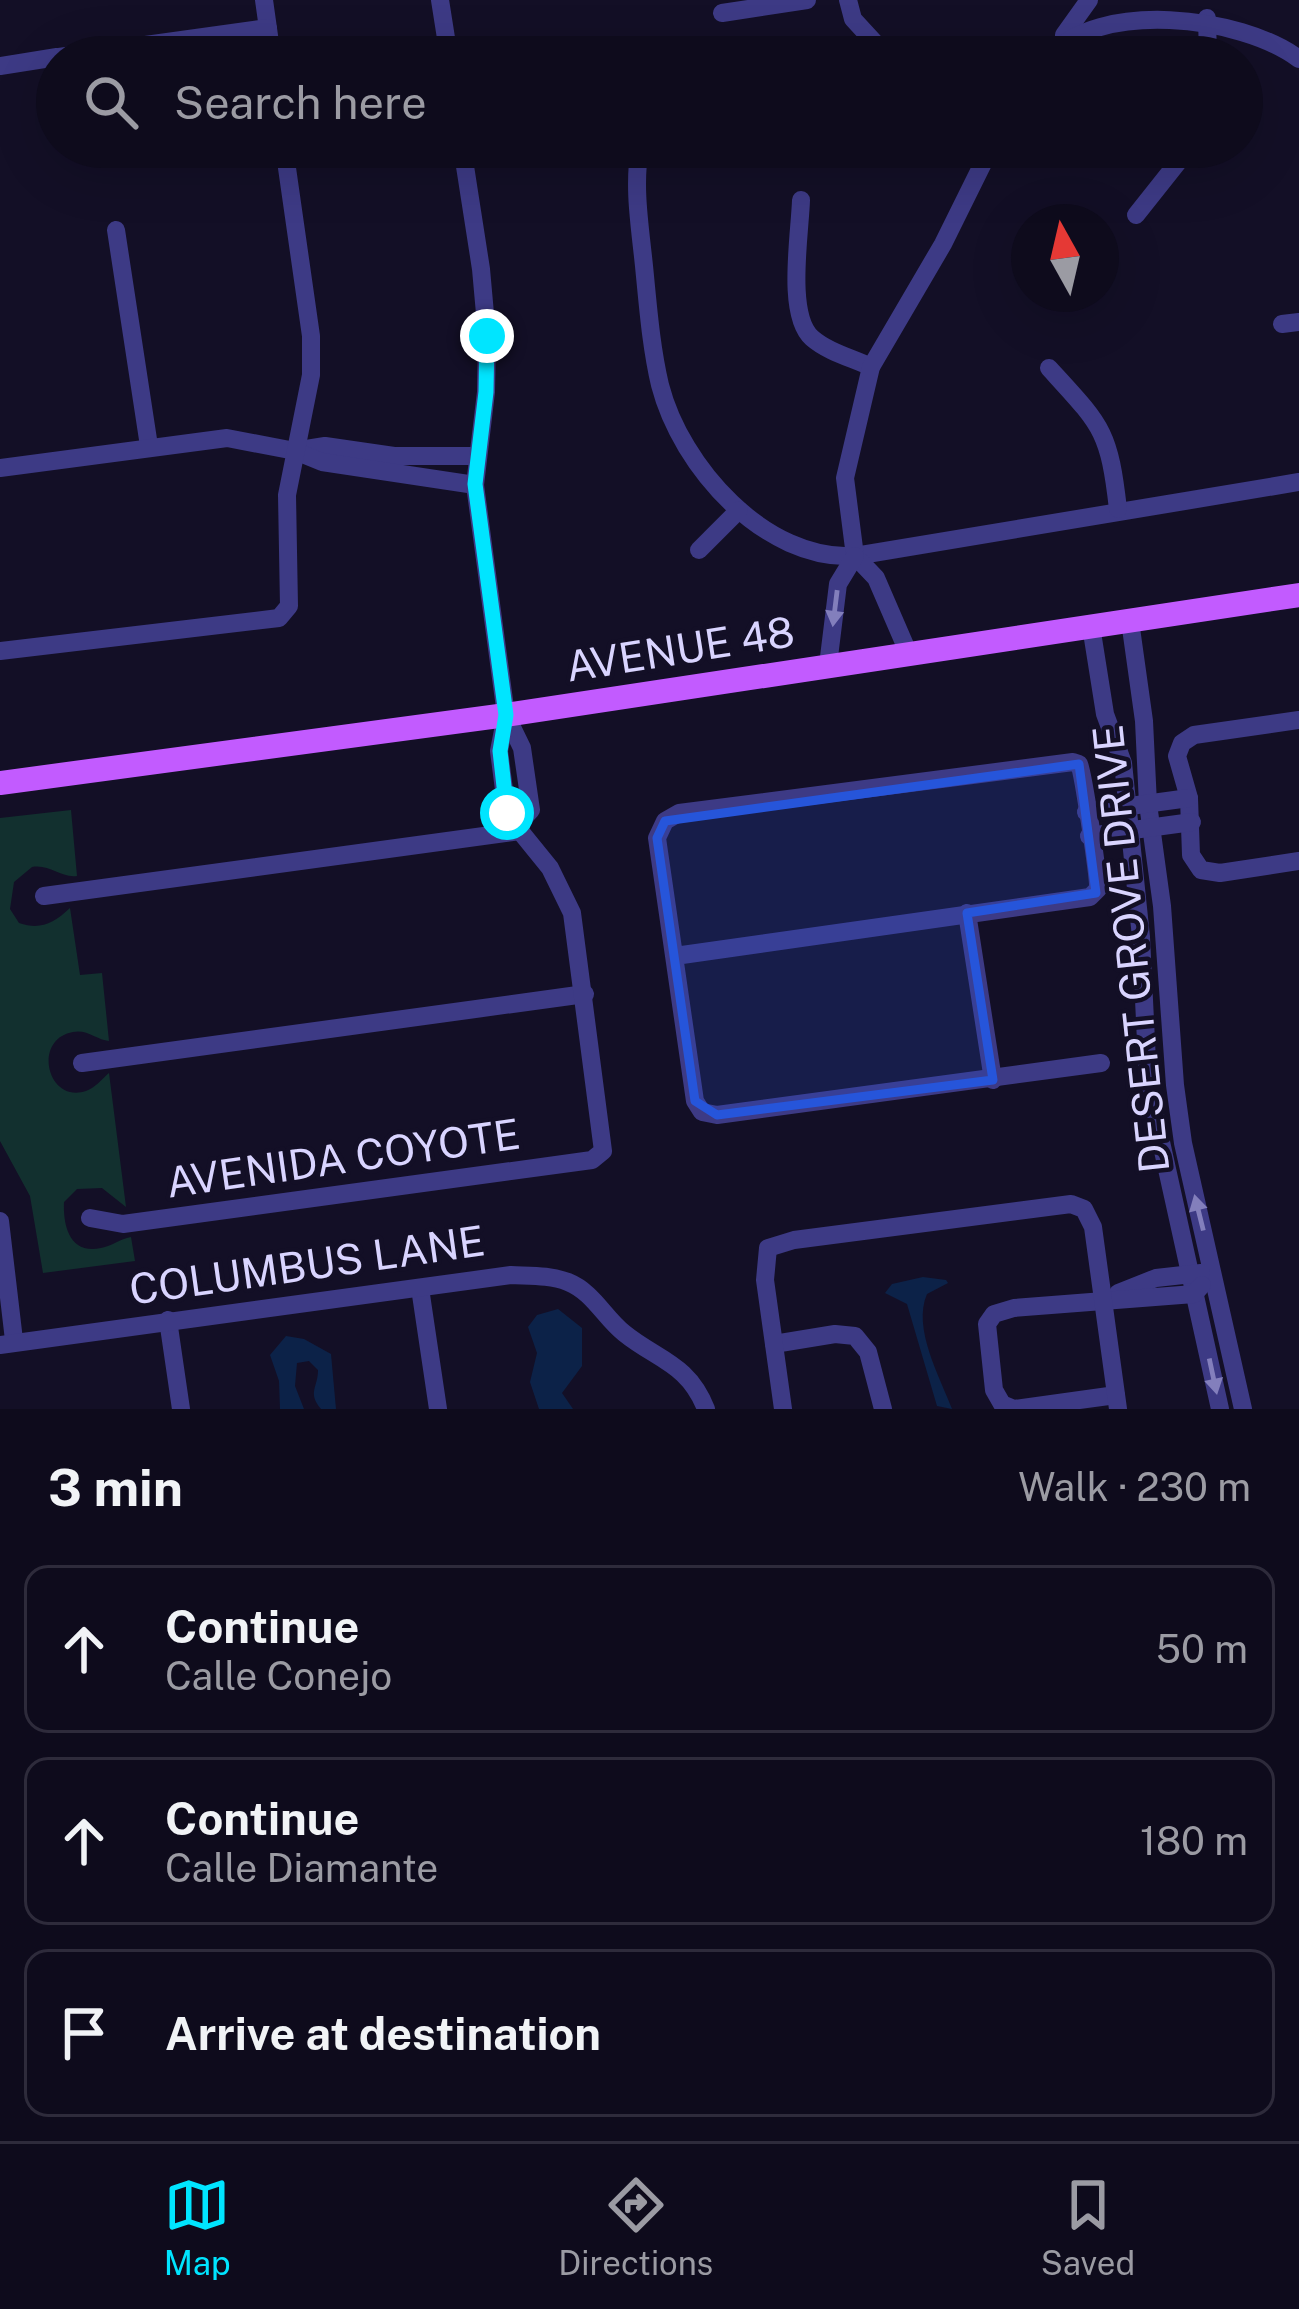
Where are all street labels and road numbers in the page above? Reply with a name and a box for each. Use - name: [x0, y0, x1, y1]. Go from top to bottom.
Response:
- street label: AVENUE 48: [562, 606, 798, 691]
- street label: DESERT GROVE DRIVE: [1083, 723, 1178, 1175]
- street label: AVENIDA COYOTE: [163, 1108, 523, 1207]
- street label: COLUMBUS LANE: [126, 1215, 488, 1314]

